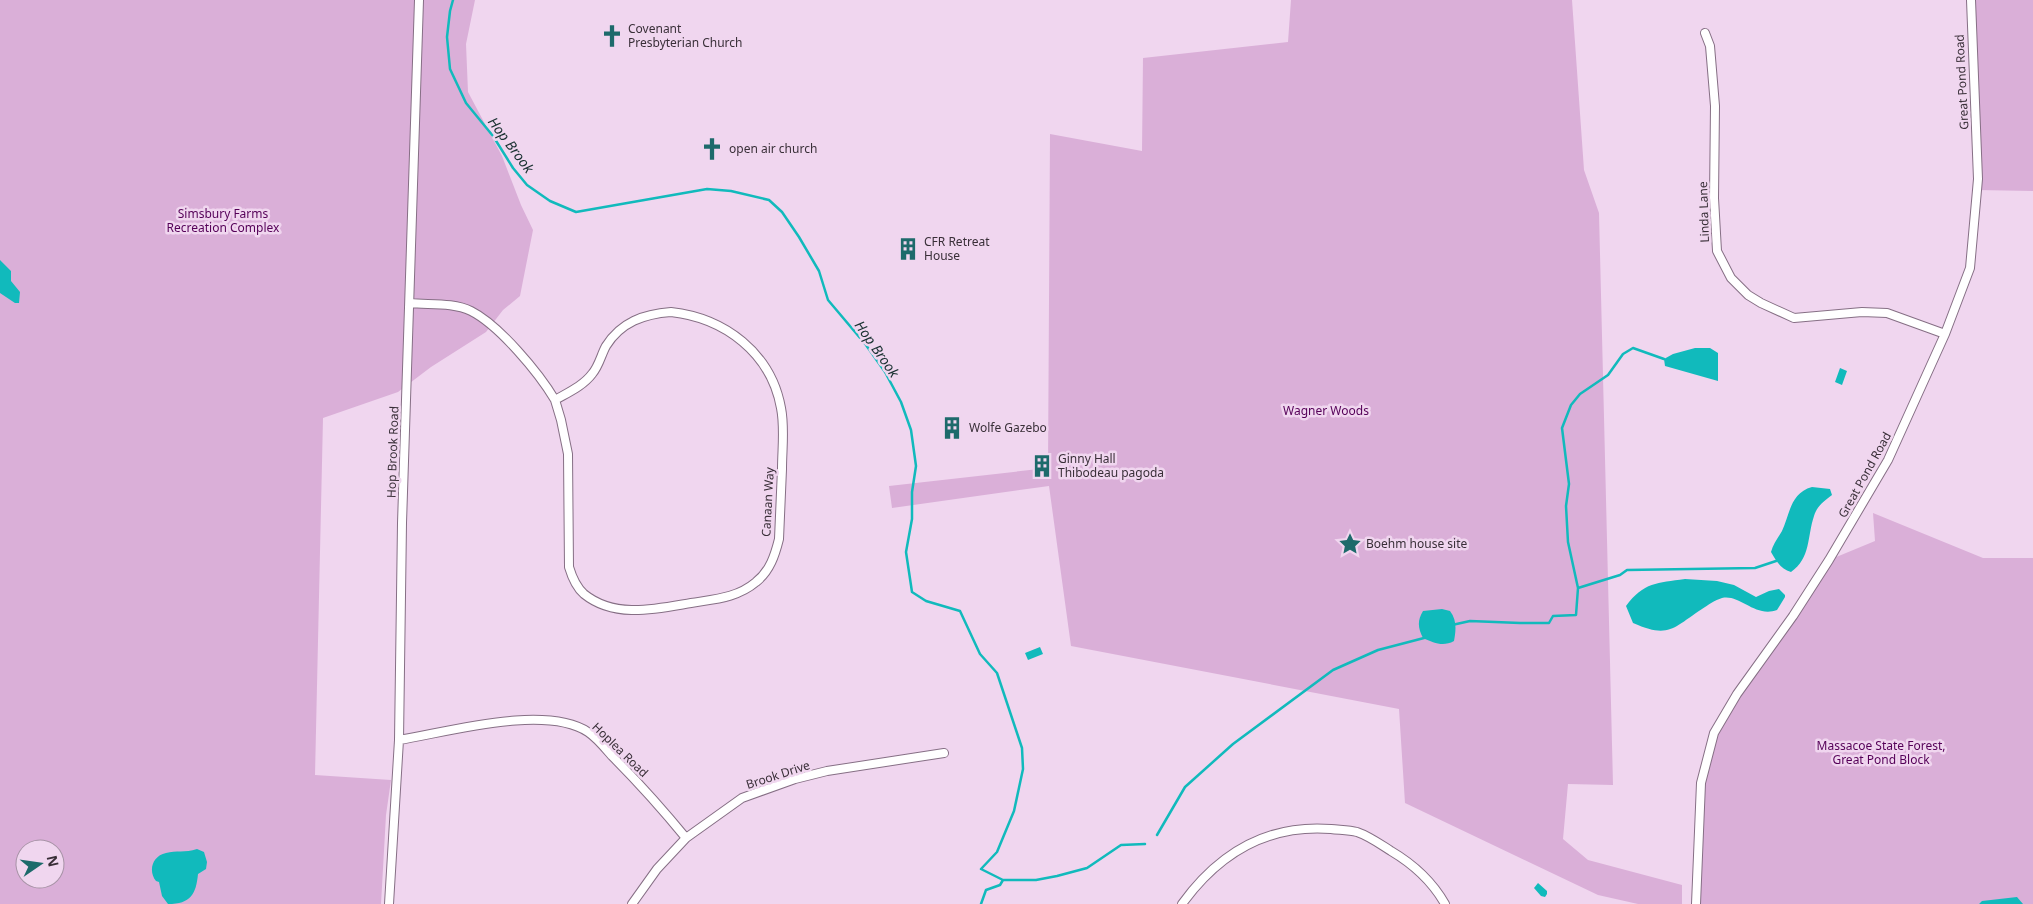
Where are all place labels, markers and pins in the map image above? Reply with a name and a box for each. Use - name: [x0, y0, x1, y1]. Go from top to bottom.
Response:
- place label: Covenant Presbyterian Church: [628, 20, 742, 51]
- church icon: Covenant Presbyterian Church: [599, 23, 625, 49]
- church icon: open air church: [699, 136, 725, 162]
- place label: open air church: [729, 140, 817, 157]
- place label: CFR Retreat House: [924, 233, 990, 264]
- building icon: CFR Retreat House: [895, 236, 921, 262]
- building icon: Wolfe Gazebo: [939, 415, 965, 441]
- place label: Wolfe Gazebo: [969, 419, 1047, 436]
- place label: Ginny Hall Thibodeau pagoda: [1058, 450, 1164, 481]
- building icon: Ginny Hall Thibodeau pagoda: [1029, 453, 1055, 479]
- place icon: Boehm house site: [1337, 531, 1363, 557]
- place label: Boehm house site: [1366, 535, 1467, 552]

